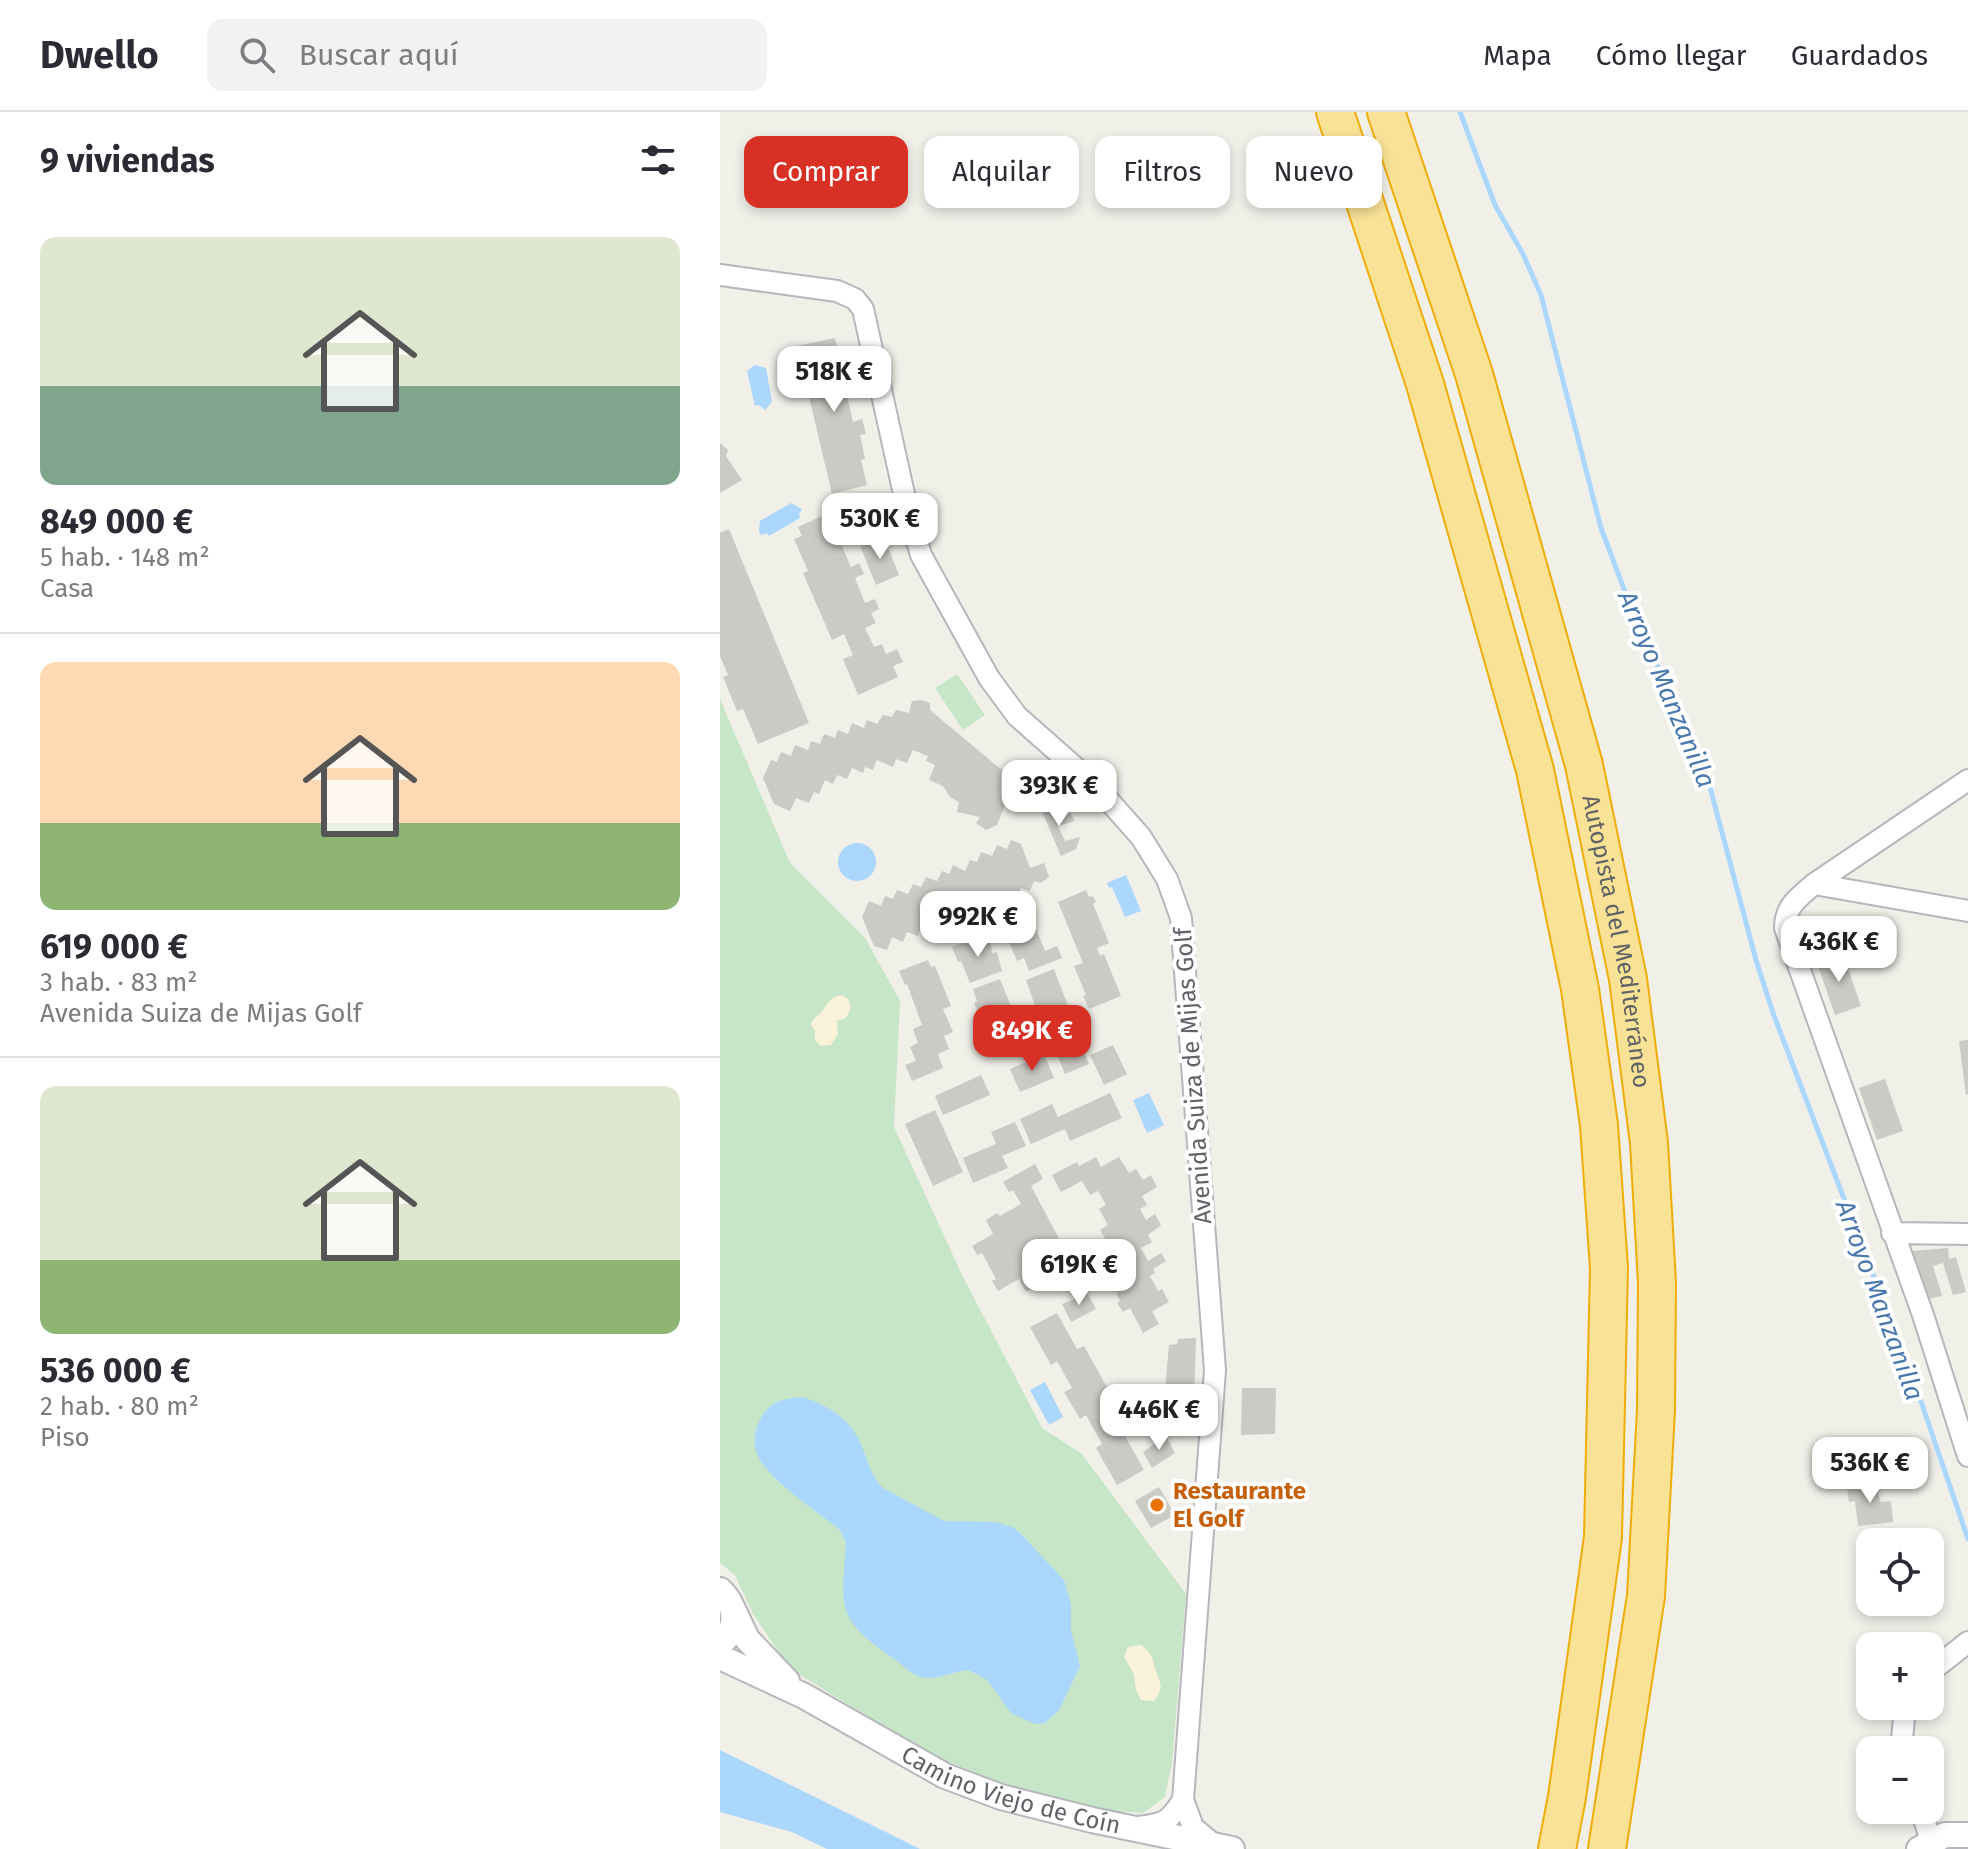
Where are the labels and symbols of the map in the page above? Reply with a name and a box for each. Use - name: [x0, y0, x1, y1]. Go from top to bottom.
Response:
- pin: 518K €: [769, 346, 899, 414]
- pin: 530K €: [815, 493, 945, 561]
- water label: Arroyo Manzanilla: [1611, 585, 1722, 792]
- pin: 393K €: [994, 760, 1124, 828]
- street label: Autopista del Mediterráneo: [1576, 792, 1656, 1090]
- pin: 992K €: [913, 891, 1043, 959]
- pin: 436K €: [1774, 916, 1904, 984]
- street label: Avenida Suiza de Mijas Golf: [1169, 925, 1217, 1225]
- pin: 849K €: [967, 1005, 1097, 1073]
- water label: Arroyo Manzanilla: [1829, 1195, 1930, 1404]
- pin: 619K €: [1014, 1239, 1144, 1307]
- pin: 446K €: [1094, 1384, 1224, 1452]
- pin: 536K €: [1805, 1437, 1935, 1505]
- place label: Restaurante El Golf: [1173, 1477, 1306, 1533]
- marker: Restaurante El Golf: [1148, 1496, 1166, 1514]
- street label: Camino Viejo de Coín: [897, 1740, 1123, 1840]

